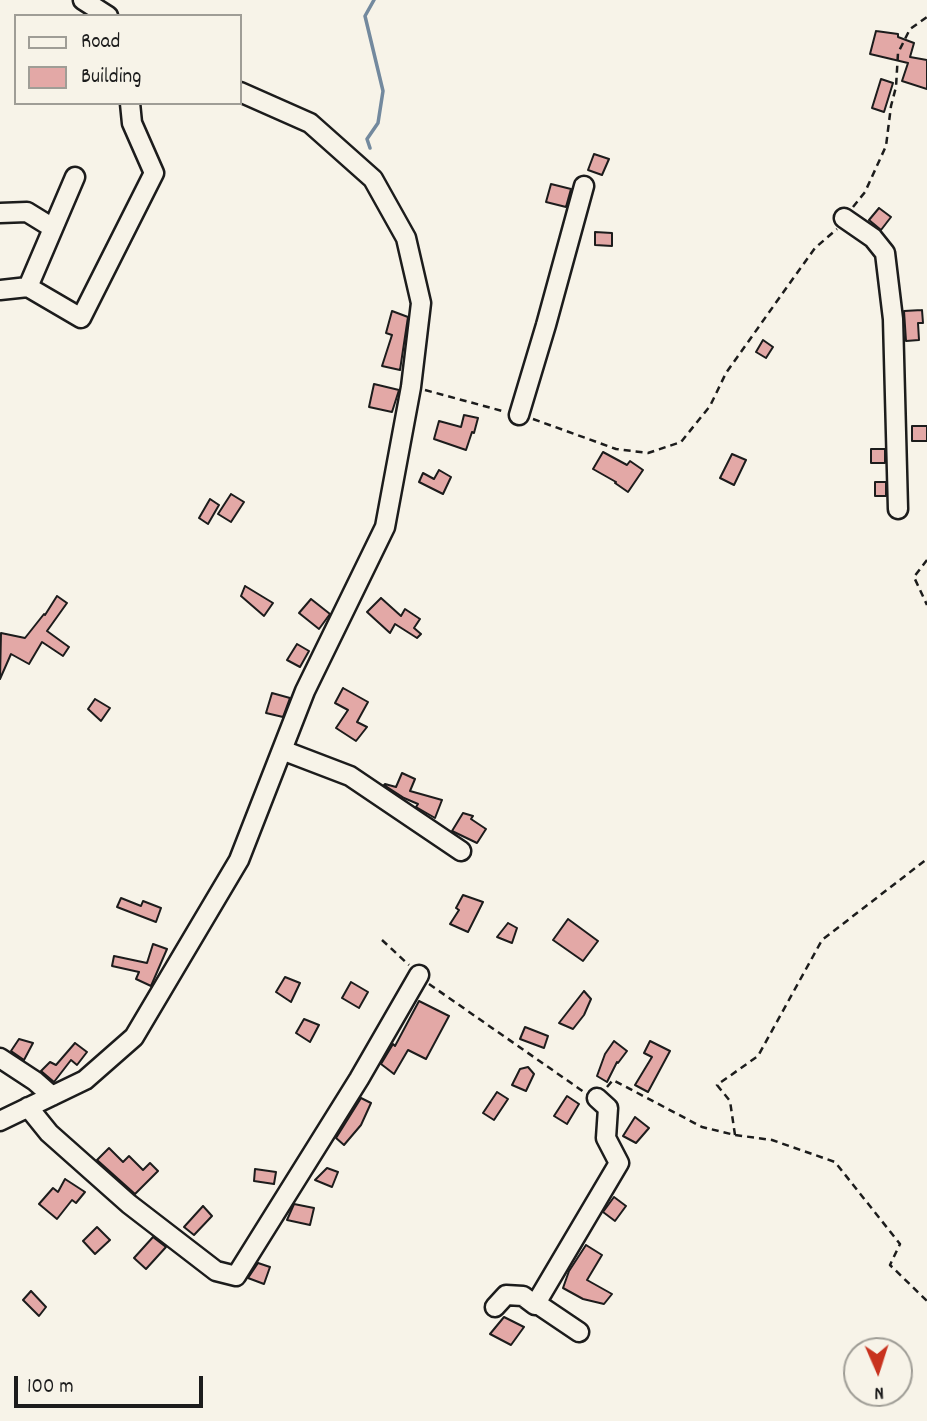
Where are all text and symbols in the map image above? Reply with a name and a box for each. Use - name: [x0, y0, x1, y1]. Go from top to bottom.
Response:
- legend: [14, 14, 242, 105]
- text: Road: [81, 28, 120, 58]
- text: Building: [81, 63, 141, 93]
- north arrow: [843, 1337, 913, 1407]
- scale bar: [18, 1362, 206, 1406]
- text: 100 m: [27, 1373, 74, 1403]
- text: N: [874, 1378, 884, 1405]

